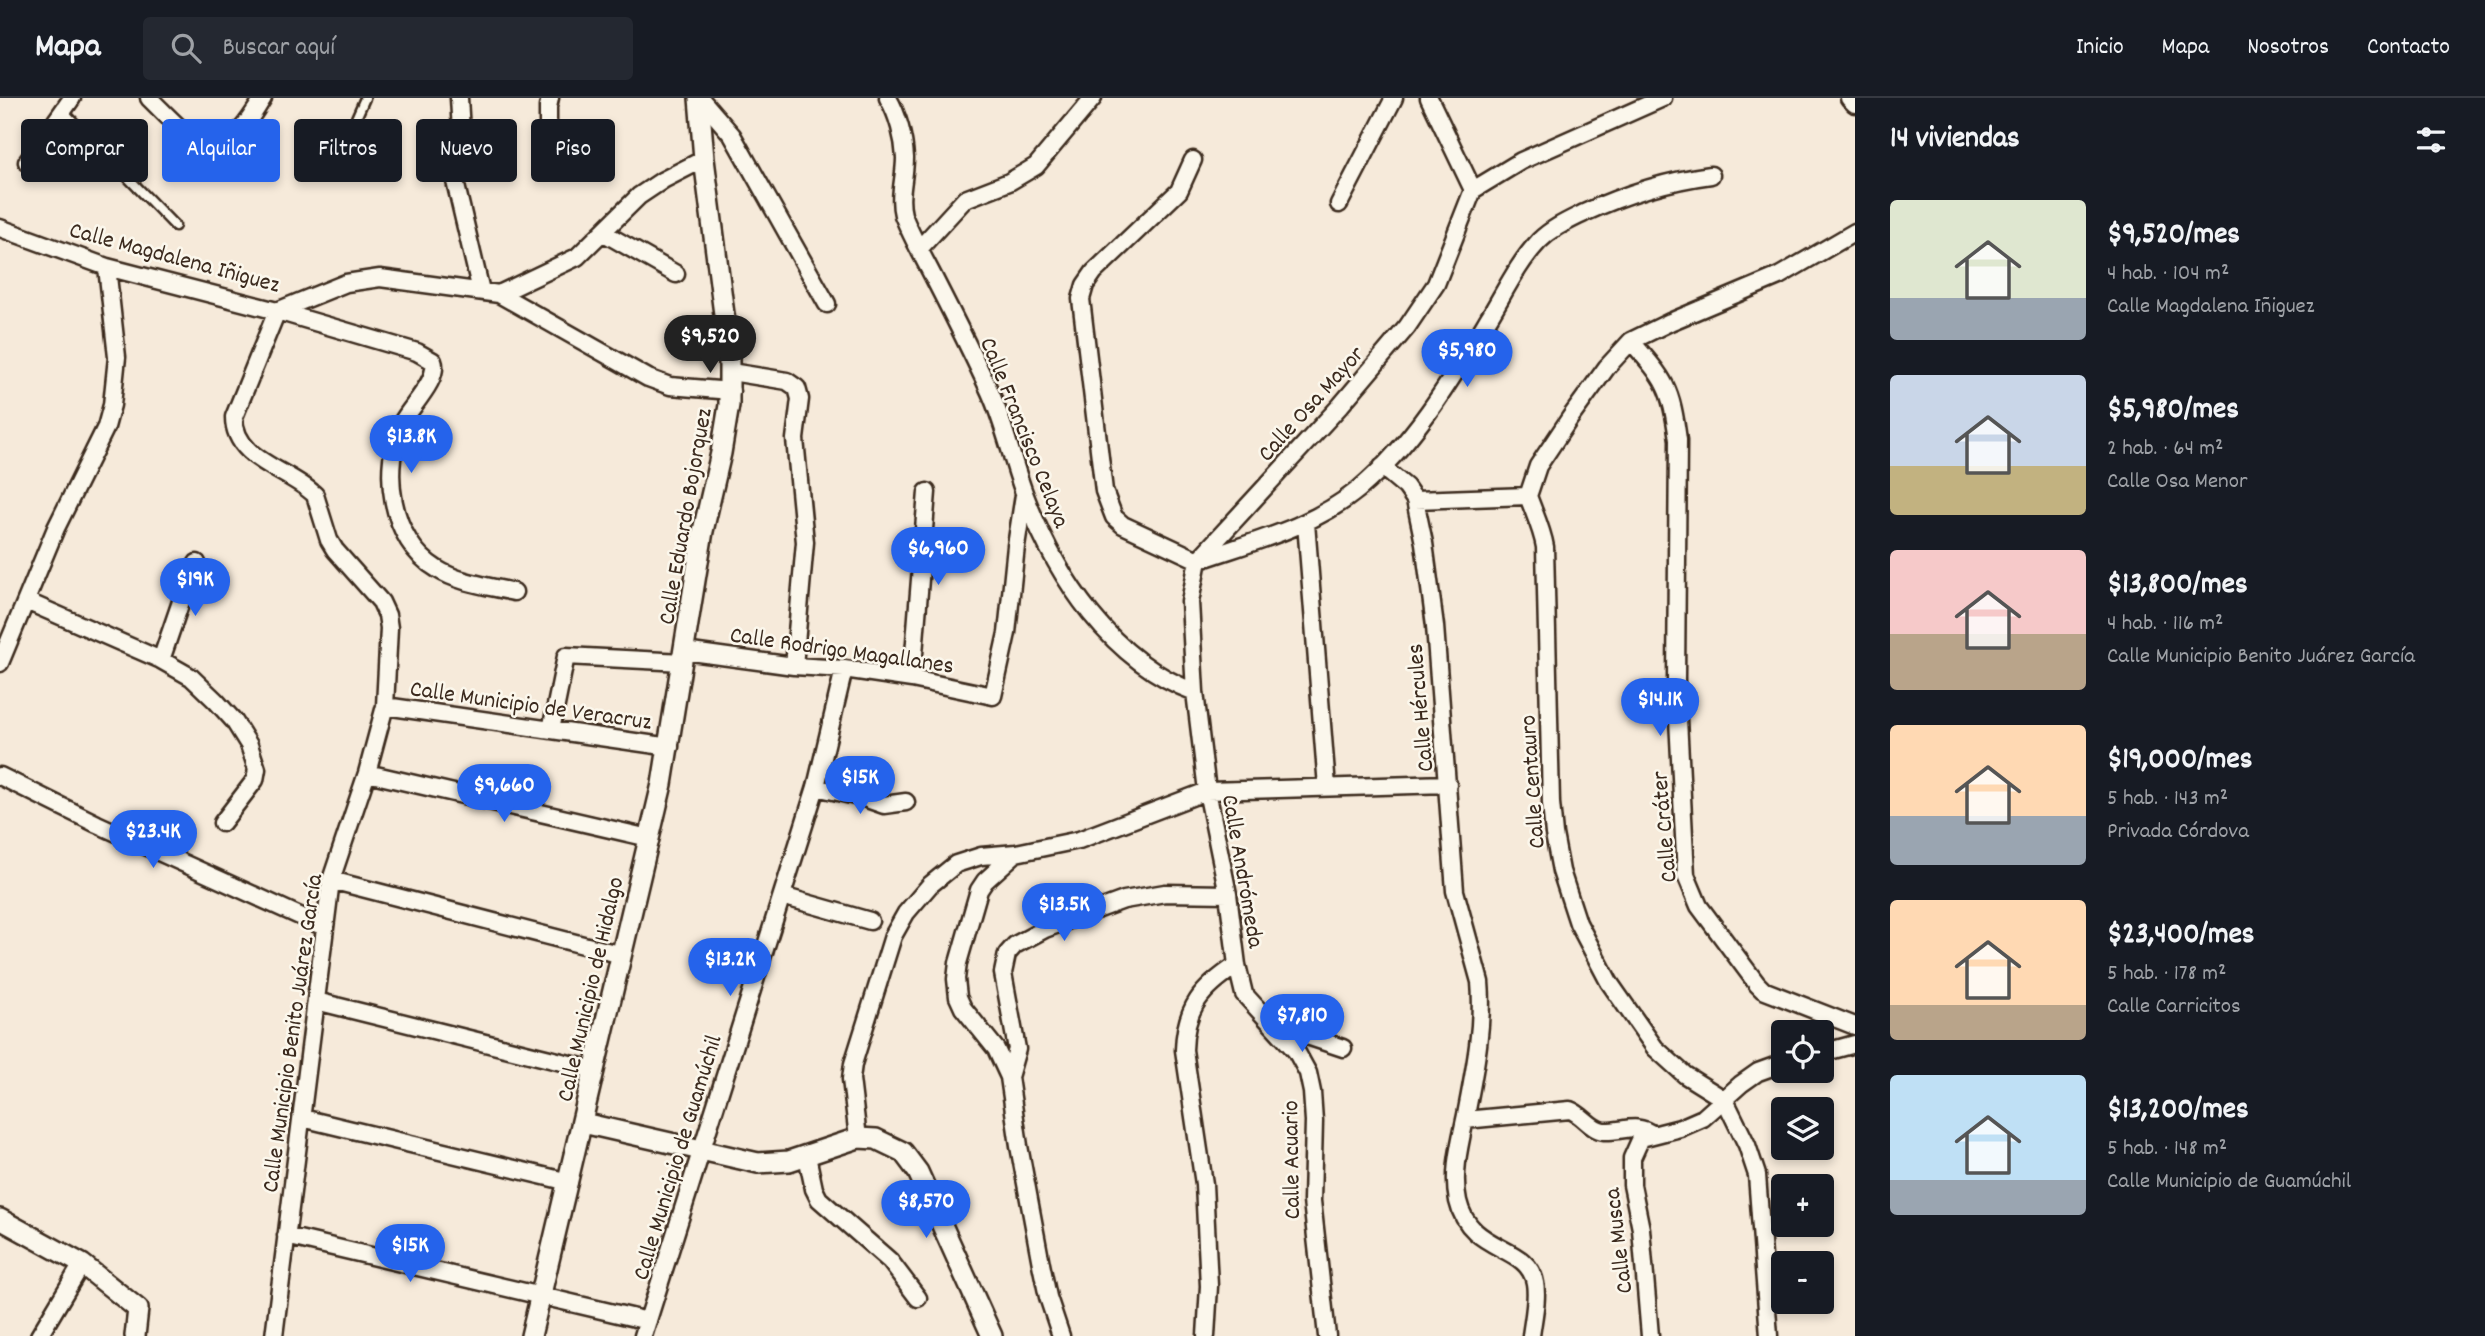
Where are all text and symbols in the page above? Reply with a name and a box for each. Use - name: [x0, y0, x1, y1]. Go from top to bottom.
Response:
- search box: [143, 17, 633, 80]
- text: Mapa: [35, 25, 101, 72]
- icon: search: [167, 29, 205, 67]
- text: Buscar aquí: [223, 30, 335, 67]
- text: Inicio: [2076, 31, 2124, 65]
- text: Mapa: [2162, 31, 2209, 65]
- text: Nosotros: [2247, 31, 2329, 65]
- text: Contacto: [2367, 31, 2450, 65]
- chip: Comprar: [21, 119, 148, 182]
- chip: Alquilar: [162, 119, 280, 182]
- chip: Filtros: [294, 119, 402, 182]
- chip: Nuevo: [416, 119, 517, 182]
- chip: Piso: [531, 119, 615, 182]
- text: 14 viviendas: [1890, 119, 2020, 162]
- icon: filters: [2412, 121, 2450, 159]
- street label: Calle Magdalena Iñiguez: [65, 214, 283, 303]
- text: $9,520/mes: [2107, 215, 2240, 258]
- icon: home: [1946, 228, 2030, 312]
- text: 4 hab. · 104 m²: [2107, 258, 2229, 291]
- text: Calle Magdalena Iñiguez: [2107, 291, 2314, 324]
- pin: $9,520: [653, 316, 767, 375]
- text: $9,520: [680, 321, 740, 354]
- pin: $5,980: [1410, 330, 1524, 389]
- street label: Calle Francisco Celaya: [969, 333, 1077, 534]
- text: $5,980: [1438, 335, 1496, 368]
- street label: Calle Osa Mayor: [1251, 339, 1374, 471]
- text: $5,980/mes: [2107, 390, 2239, 433]
- icon: home: [1946, 403, 2030, 487]
- street label: Calle Eduardo Bojorquez: [651, 406, 723, 627]
- pin: $13.8K: [354, 416, 468, 475]
- text: $13.8K: [386, 421, 436, 454]
- text: 2 hab. · 64 m²: [2107, 433, 2223, 466]
- text: Calle Osa Menor: [2107, 466, 2247, 499]
- pin: $6,960: [881, 528, 995, 587]
- text: $6,960: [907, 533, 969, 566]
- pin: $19K: [154, 559, 236, 618]
- text: $19K: [176, 564, 214, 597]
- text: $13,800/mes: [2107, 565, 2248, 608]
- icon: home: [1946, 578, 2030, 662]
- text: 4 hab. · 116 m²: [2107, 608, 2224, 641]
- street label: Calle Rodrigo Magallanes: [727, 619, 956, 685]
- text: Calle Municipio Benito Juárez García: [2107, 641, 2415, 674]
- street label: Calle Hércules: [1399, 642, 1445, 773]
- street label: Calle Municipio de Veracruz: [408, 673, 654, 741]
- pin: $14.1K: [1603, 678, 1717, 738]
- text: $14.1K: [1637, 684, 1683, 717]
- street label: Calle Centauro: [1512, 714, 1556, 850]
- text: $19,000/mes: [2107, 740, 2252, 783]
- icon: home: [1946, 753, 2030, 837]
- pin: $15K: [819, 756, 901, 816]
- text: $15K: [841, 762, 879, 795]
- pin: $9,660: [447, 764, 561, 824]
- text: $9,660: [473, 770, 535, 803]
- street label: Calle Cráter: [1644, 770, 1688, 884]
- text: 5 hab. · 143 m²: [2107, 783, 2228, 816]
- street label: Calle Andrómeda: [1211, 792, 1271, 952]
- pin: $23.4K: [96, 810, 210, 870]
- text: $23.4K: [125, 816, 181, 849]
- text: Privada Córdova: [2107, 816, 2249, 849]
- street label: Calle Municipio Benito Juárez García: [255, 871, 333, 1195]
- street label: Calle Municipio de Hidalgo: [550, 874, 634, 1105]
- pin: $13.5K: [1007, 884, 1121, 943]
- text: $13.5K: [1038, 889, 1090, 922]
- text: $23,400/mes: [2107, 915, 2254, 958]
- icon: home: [1946, 928, 2030, 1012]
- pin: $13.2K: [673, 939, 787, 998]
- text: $13.2K: [704, 944, 756, 977]
- text: 5 hab. · 178 m²: [2107, 958, 2226, 991]
- text: Calle Carricitos: [2107, 991, 2241, 1024]
- pin: $7,810: [1245, 995, 1359, 1054]
- text: $7,810: [1276, 1000, 1328, 1033]
- map controls: [1771, 1020, 1834, 1314]
- button: locate: [1771, 1020, 1834, 1083]
- street label: Calle Municipio de Guamúchil: [625, 1031, 732, 1285]
- text: $13,200/mes: [2107, 1090, 2249, 1133]
- button: layers: [1771, 1097, 1834, 1160]
- street label: Calle Acuario: [1275, 1100, 1311, 1220]
- icon: home: [1946, 1103, 2030, 1187]
- text: 5 hab. · 148 m²: [2107, 1133, 2227, 1166]
- text: Calle Municipio de Guamúchil: [2107, 1166, 2351, 1199]
- button: +: [1771, 1174, 1834, 1237]
- pin: $8,570: [869, 1180, 983, 1240]
- street label: Calle Musca: [1597, 1185, 1643, 1295]
- text: $8,570: [897, 1186, 955, 1219]
- pin: $15K: [369, 1224, 451, 1284]
- text: $15K: [391, 1230, 429, 1263]
- button: −: [1771, 1251, 1834, 1314]

